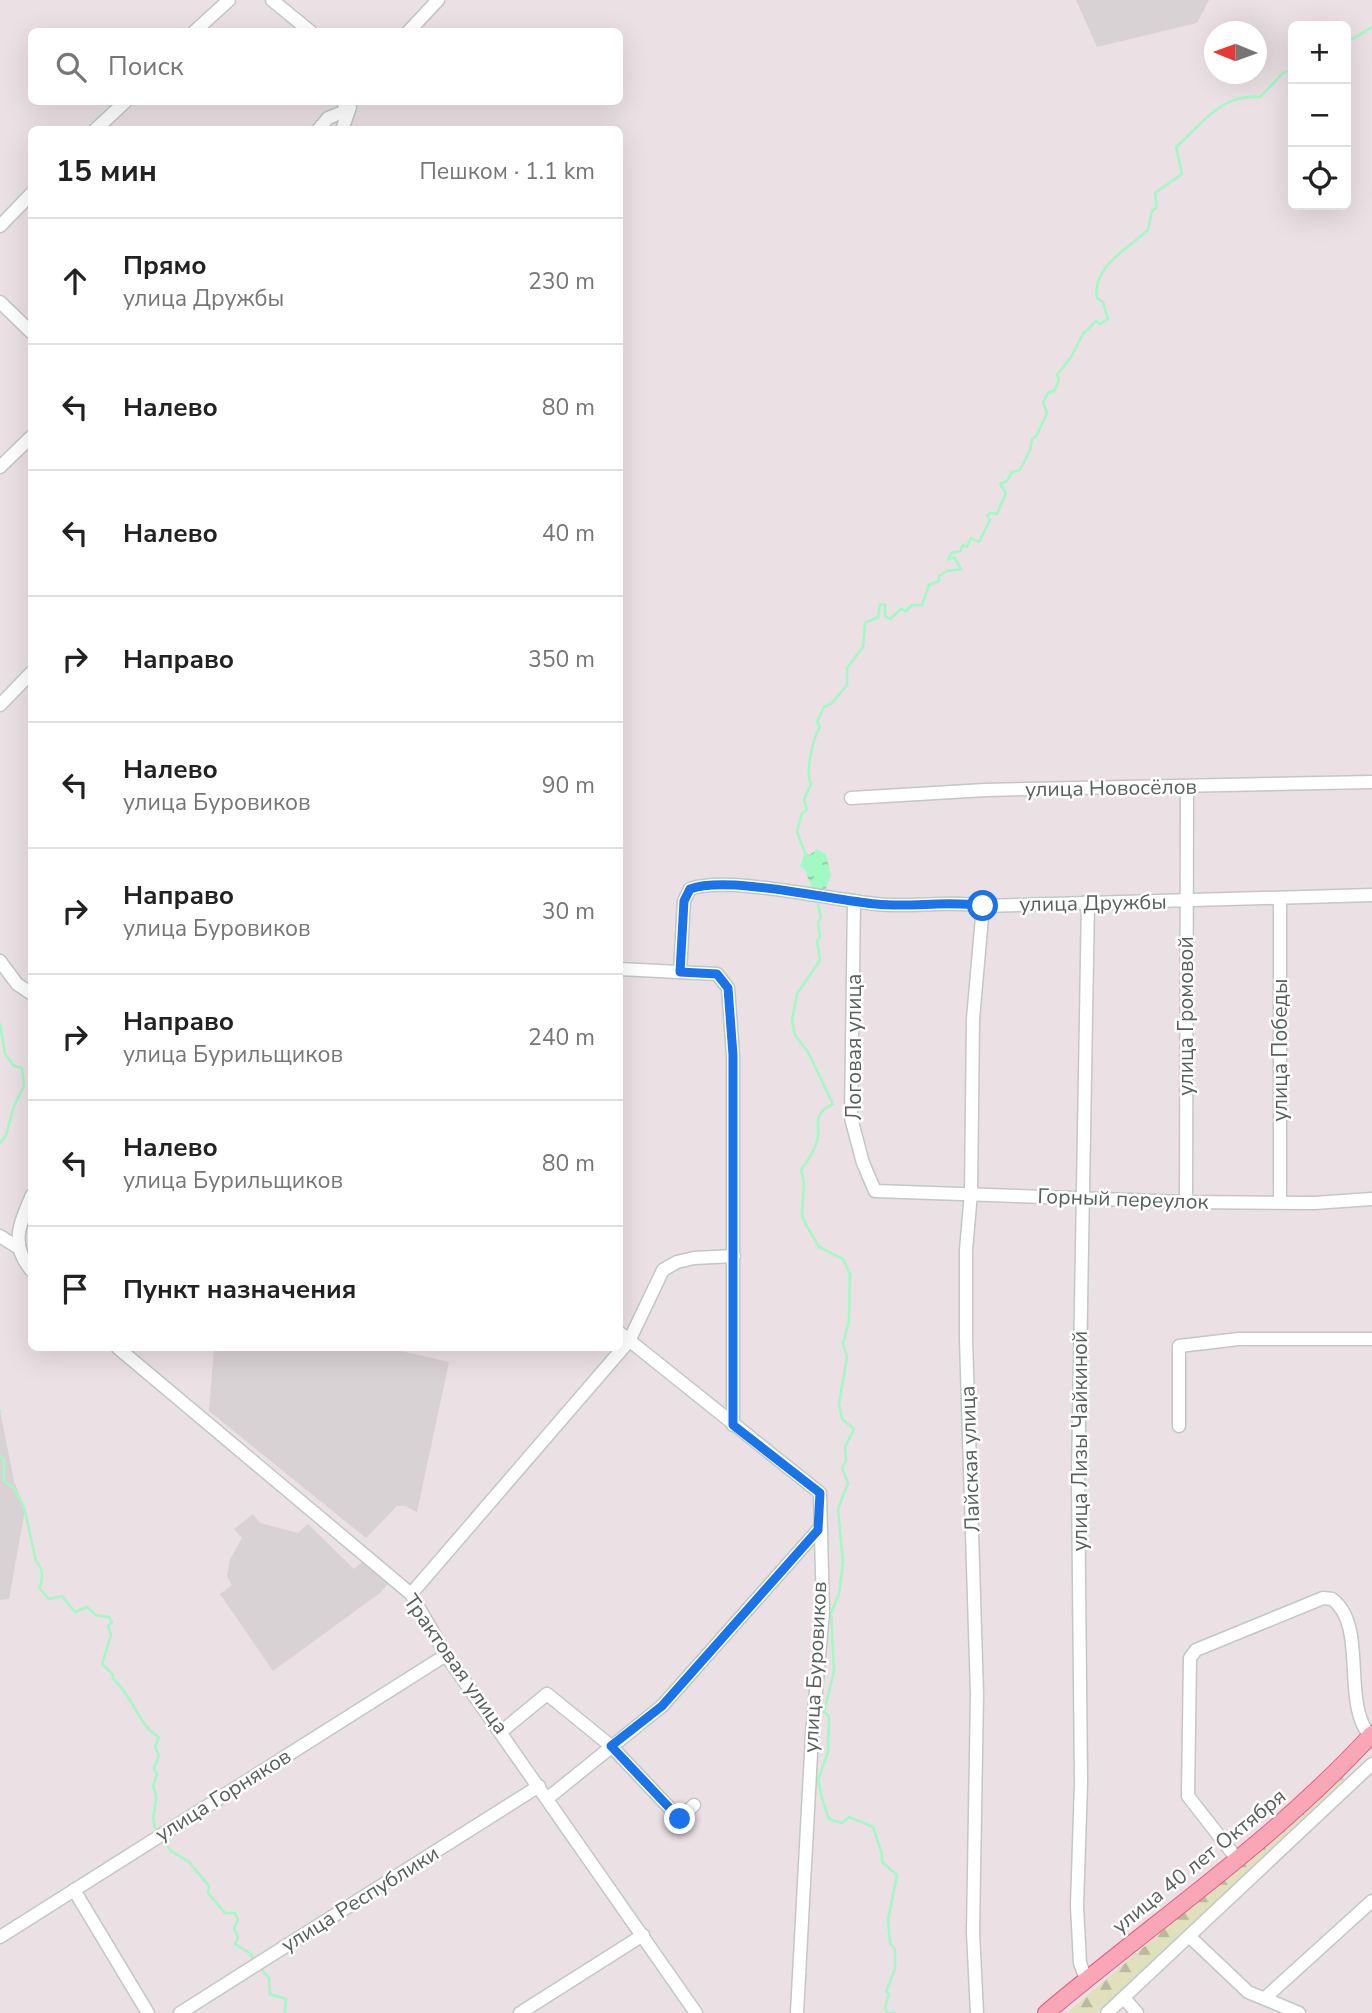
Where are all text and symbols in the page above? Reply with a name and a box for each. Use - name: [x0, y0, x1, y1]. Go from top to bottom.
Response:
- north arrow: [1204, 21, 1267, 84]
- map controls: [1288, 21, 1351, 210]
- button: +: [1288, 21, 1351, 84]
- search box: [28, 28, 623, 105]
- icon: search: [52, 48, 90, 86]
- text: Поиск: [108, 49, 184, 84]
- button: −: [1288, 84, 1351, 147]
- button: locate: [1288, 147, 1351, 210]
- text: 15 мин: [56, 151, 157, 192]
- text: Пешком · 1.1 km: [419, 156, 595, 187]
- text: Прямо: [123, 248, 207, 283]
- icon: ahead: [56, 262, 94, 300]
- text: 230 m: [528, 266, 595, 297]
- text: улица Дружбы: [123, 283, 284, 314]
- icon: left: [56, 388, 94, 426]
- text: Налево: [123, 390, 218, 425]
- text: 80 m: [542, 392, 595, 423]
- icon: left: [56, 514, 94, 552]
- text: Налево: [123, 516, 218, 551]
- text: 40 m: [542, 518, 595, 549]
- icon: right: [56, 640, 94, 678]
- text: Направо: [123, 642, 234, 677]
- text: 350 m: [528, 644, 595, 675]
- text: Налево: [123, 752, 218, 787]
- icon: left: [56, 766, 94, 804]
- text: 90 m: [542, 770, 595, 801]
- street label: улица Новосёлов: [1025, 773, 1197, 803]
- text: улица Буровиков: [123, 787, 311, 818]
- text: Направо: [123, 878, 234, 913]
- street label: улица Дружбы: [1019, 888, 1167, 918]
- route start: [967, 890, 998, 921]
- icon: right: [56, 892, 94, 930]
- text: 30 m: [542, 896, 595, 927]
- text: улица Буровиков: [123, 913, 311, 944]
- street label: улица Громовой: [1172, 936, 1200, 1096]
- street label: Логовая улица: [840, 974, 868, 1120]
- street label: улица Победы: [1266, 979, 1294, 1121]
- text: Направо: [123, 1004, 234, 1039]
- icon: right: [56, 1018, 94, 1056]
- text: 240 m: [528, 1022, 595, 1053]
- text: улица Бурильщиков: [123, 1039, 343, 1070]
- text: Налево: [123, 1130, 218, 1165]
- icon: left: [56, 1144, 94, 1182]
- text: 80 m: [542, 1148, 595, 1179]
- text: улица Бурильщиков: [123, 1165, 343, 1196]
- street label: Горный переулок: [1037, 1182, 1210, 1216]
- icon: arrive: [56, 1270, 94, 1308]
- text: Пункт назначения: [123, 1272, 356, 1307]
- street label: улица Лизы Чайкиной: [1066, 1331, 1094, 1551]
- street label: Лайская улица: [953, 1385, 987, 1533]
- street label: улица Буровиков: [797, 1581, 833, 1753]
- street label: Трактовая улица: [397, 1588, 515, 1740]
- street label: улица Горняков: [150, 1742, 296, 1848]
- street label: улица 40 лет Октября: [1106, 1782, 1292, 1940]
- route end: [664, 1803, 695, 1834]
- street label: улица Республики: [276, 1839, 444, 1959]

